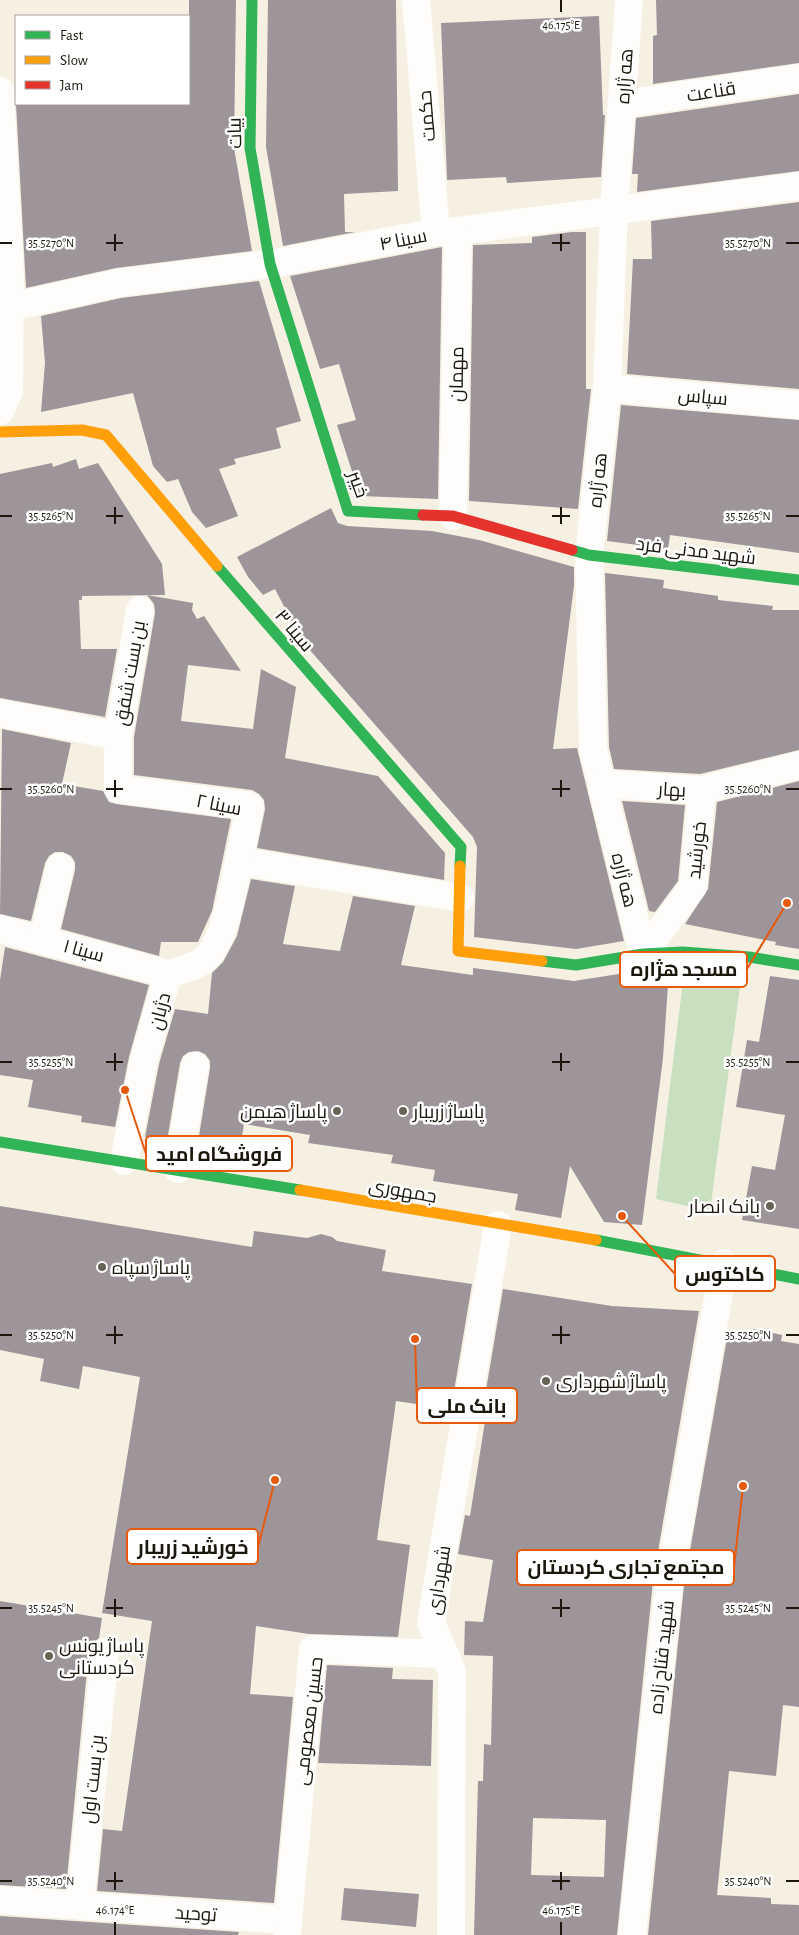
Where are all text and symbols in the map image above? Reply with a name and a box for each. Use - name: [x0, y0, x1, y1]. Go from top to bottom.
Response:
- legend: [15, 15, 190, 105]
- text: 46.175°E: [542, 19, 580, 31]
- text: Fast: [60, 28, 84, 43]
- street label: هه ژاره: [614, 48, 638, 104]
- text: Slow: [60, 53, 88, 68]
- text: Jam: [60, 78, 83, 93]
- street label: قناعت: [685, 79, 737, 106]
- street label: حکمت: [416, 89, 439, 142]
- street label: بیات: [225, 117, 246, 149]
- street label: سینا ۴: [378, 227, 429, 254]
- text: 35.5270°N: [28, 237, 74, 249]
- text: 35.5270°N: [725, 237, 771, 249]
- street label: مهمان: [448, 346, 468, 402]
- street label: سپاس: [677, 386, 729, 410]
- street label: هه ژاره: [586, 452, 612, 509]
- street label: خیبر: [343, 467, 371, 501]
- text: 35.5265°N: [28, 510, 74, 522]
- text: 35.5265°N: [725, 510, 771, 522]
- street label: شهید مدنی فرد: [635, 534, 757, 569]
- street label: سینا ۳: [271, 606, 317, 656]
- street label: بن بست شفق: [111, 619, 151, 728]
- street label: بهار: [656, 780, 687, 802]
- text: 35.5260°N: [28, 783, 74, 795]
- text: 35.5260°N: [725, 783, 771, 795]
- street label: سینا ۲: [194, 792, 243, 819]
- street label: خورشید: [684, 820, 711, 880]
- street label: هه ژاره: [607, 851, 639, 910]
- street label: سینا ۱: [61, 937, 106, 966]
- callout: مسجد هژاره: [620, 952, 747, 987]
- text: مسجد هژاره: [630, 959, 738, 981]
- street label: دژبان: [146, 991, 175, 1032]
- text: 35.5255°N: [29, 1056, 73, 1068]
- text: 35.5255°N: [726, 1056, 770, 1068]
- place label: پاساژ هیمن: [240, 1103, 327, 1124]
- place label: پاساژ زریبار: [412, 1103, 484, 1124]
- marker: پاساژ هیمن: [331, 1105, 343, 1117]
- marker: پاساژ زریبار: [397, 1105, 409, 1117]
- callout: فروشگاه امید: [146, 1136, 292, 1171]
- text: فروشگاه امید: [156, 1144, 282, 1166]
- street label: جمهوری: [367, 1176, 438, 1208]
- place label: بانک انصار: [688, 1198, 760, 1218]
- marker: بانک انصار: [764, 1200, 776, 1212]
- callout: کاکتوس: [675, 1256, 775, 1291]
- place label: پاساژ سپاه: [112, 1259, 190, 1280]
- marker: پاساژ سپاه: [96, 1261, 108, 1273]
- text: کاکتوس: [685, 1265, 765, 1286]
- text: 35.5250°N: [28, 1329, 74, 1341]
- text: 35.5250°N: [725, 1329, 771, 1341]
- place label: پاساژ شهرداری: [556, 1372, 666, 1394]
- marker: پاساژ شهرداری: [540, 1375, 552, 1387]
- callout: بانک ملی: [417, 1388, 517, 1423]
- text: بانک ملی: [427, 1397, 507, 1418]
- callout: خورشید زریبار: [127, 1529, 258, 1564]
- text: خورشید زریبار: [136, 1537, 249, 1559]
- street label: شهرداری: [424, 1544, 455, 1617]
- callout: مجتمع تجاری کردستان: [517, 1550, 734, 1585]
- text: مجتمع تجاری کردستان: [528, 1558, 724, 1581]
- street label: شهید فتاح زاده: [646, 1599, 681, 1715]
- text: 35.5245°N: [28, 1602, 74, 1614]
- text: 35.5245°N: [725, 1602, 771, 1614]
- place label: پاساژ یونس کردستانی: [59, 1637, 144, 1679]
- marker: پاساژ یونس کردستانی: [43, 1650, 55, 1662]
- street label: حسین معصومی: [292, 1656, 328, 1787]
- street label: بن بست اول: [79, 1734, 109, 1825]
- text: 35.5240°N: [27, 1875, 75, 1887]
- text: 35.5240°N: [724, 1875, 772, 1887]
- text: 46.174°E: [96, 1904, 134, 1916]
- street label: توحید: [174, 1904, 218, 1926]
- text: 46.175°E: [542, 1904, 580, 1916]

